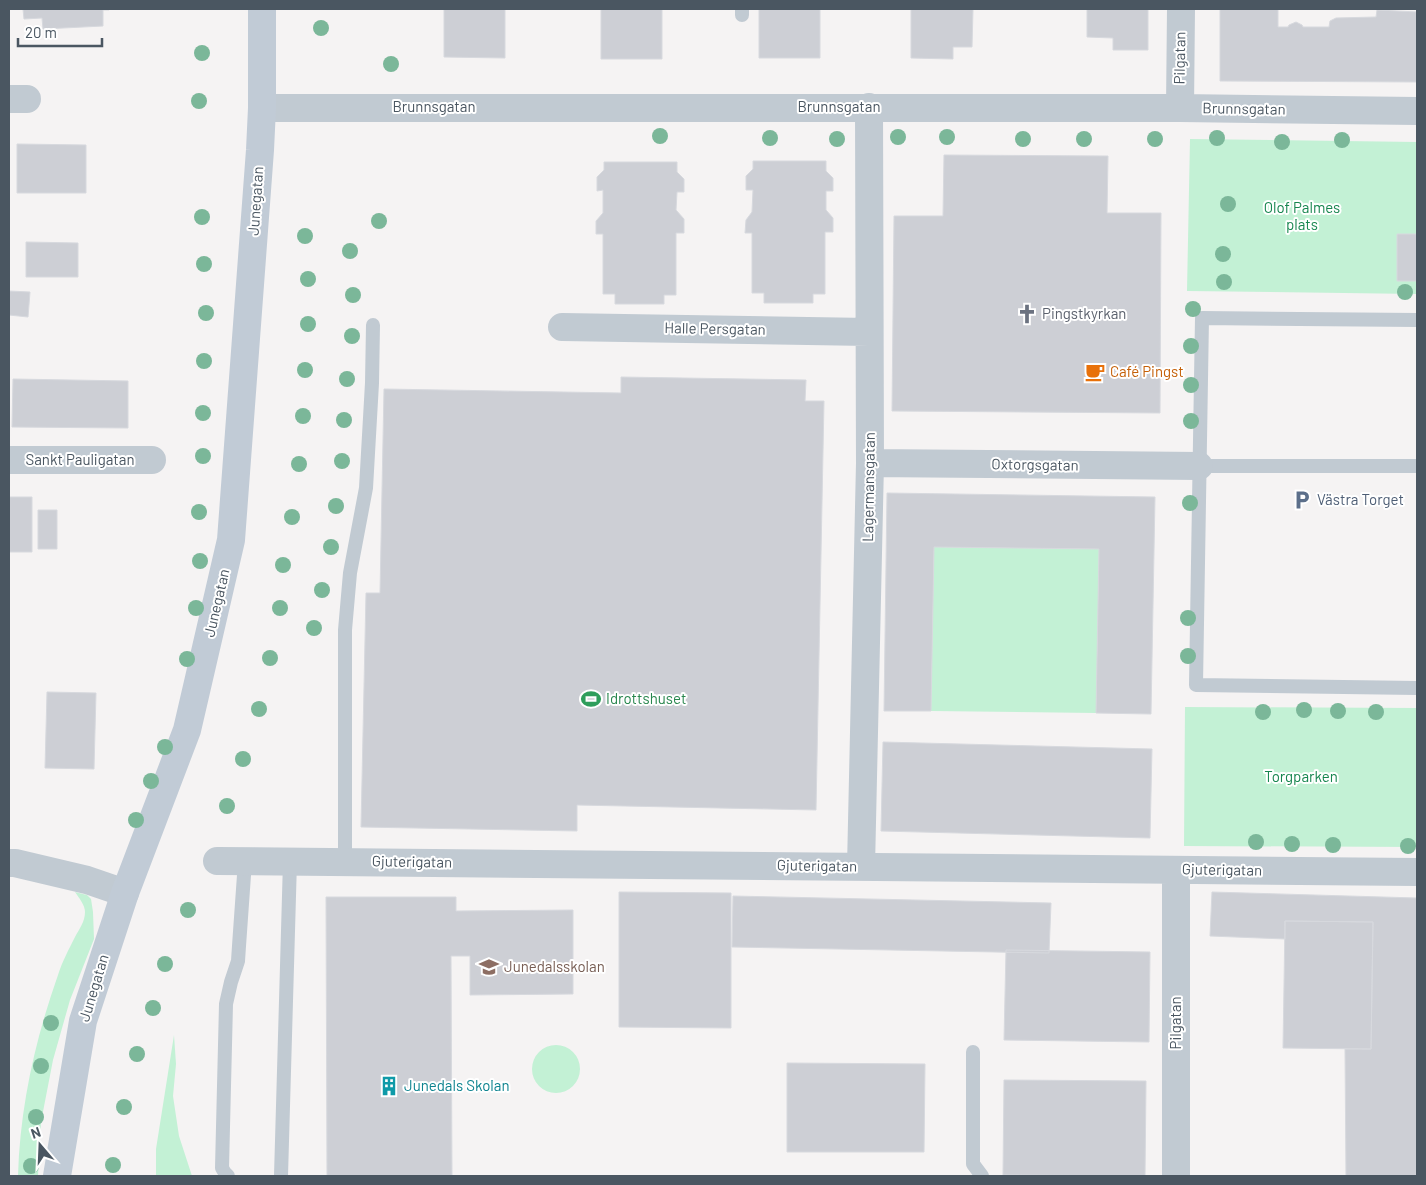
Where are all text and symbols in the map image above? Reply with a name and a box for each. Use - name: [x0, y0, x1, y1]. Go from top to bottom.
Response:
- scale bar: [18, 15, 101, 47]
- text: 20 m: [25, 23, 57, 41]
- street label: Pilgatan: [1170, 31, 1188, 85]
- street label: Brunnsgatan: [392, 97, 476, 115]
- street label: Brunnsgatan: [797, 97, 881, 115]
- street label: Brunnsgatan: [1202, 98, 1286, 118]
- street label: Junegatan: [244, 166, 266, 236]
- park label: Olof Palmes plats: [1264, 198, 1340, 233]
- church icon: Pingstkyrkan: [1016, 303, 1038, 325]
- place label: Pingstkyrkan: [1042, 304, 1126, 322]
- street label: Halle Persgatan: [664, 318, 766, 338]
- cafe icon: Café Pingst: [1084, 361, 1106, 383]
- place label: Café Pingst: [1110, 362, 1184, 380]
- street label: Lagermansgatan: [858, 432, 878, 542]
- street label: Sankt Pauligatan: [25, 450, 135, 468]
- street label: Oxtorgsgatan: [991, 454, 1079, 474]
- parking icon: Västra Torget: [1291, 489, 1313, 511]
- place label: Västra Torget: [1317, 490, 1404, 508]
- street label: Junegatan: [199, 567, 233, 639]
- sports icon: Idrottshuset: [580, 688, 602, 710]
- place label: Idrottshuset: [606, 689, 686, 707]
- park label: Torgparken: [1264, 767, 1338, 785]
- street label: Gjuterigatan: [372, 851, 452, 871]
- street label: Gjuterigatan: [777, 855, 857, 875]
- street label: Gjuterigatan: [1182, 859, 1262, 879]
- street label: Junegatan: [74, 952, 112, 1024]
- school or university icon: Junedalsskolan: [478, 956, 500, 978]
- place label: Junedalsskolan: [504, 957, 605, 975]
- street label: Pilgatan: [1166, 997, 1184, 1050]
- building icon: Junedals Skolan: [378, 1075, 400, 1097]
- place label: Junedals Skolan: [404, 1076, 510, 1094]
- north arrow: [15, 1120, 65, 1170]
- text: N: [28, 1123, 43, 1142]

